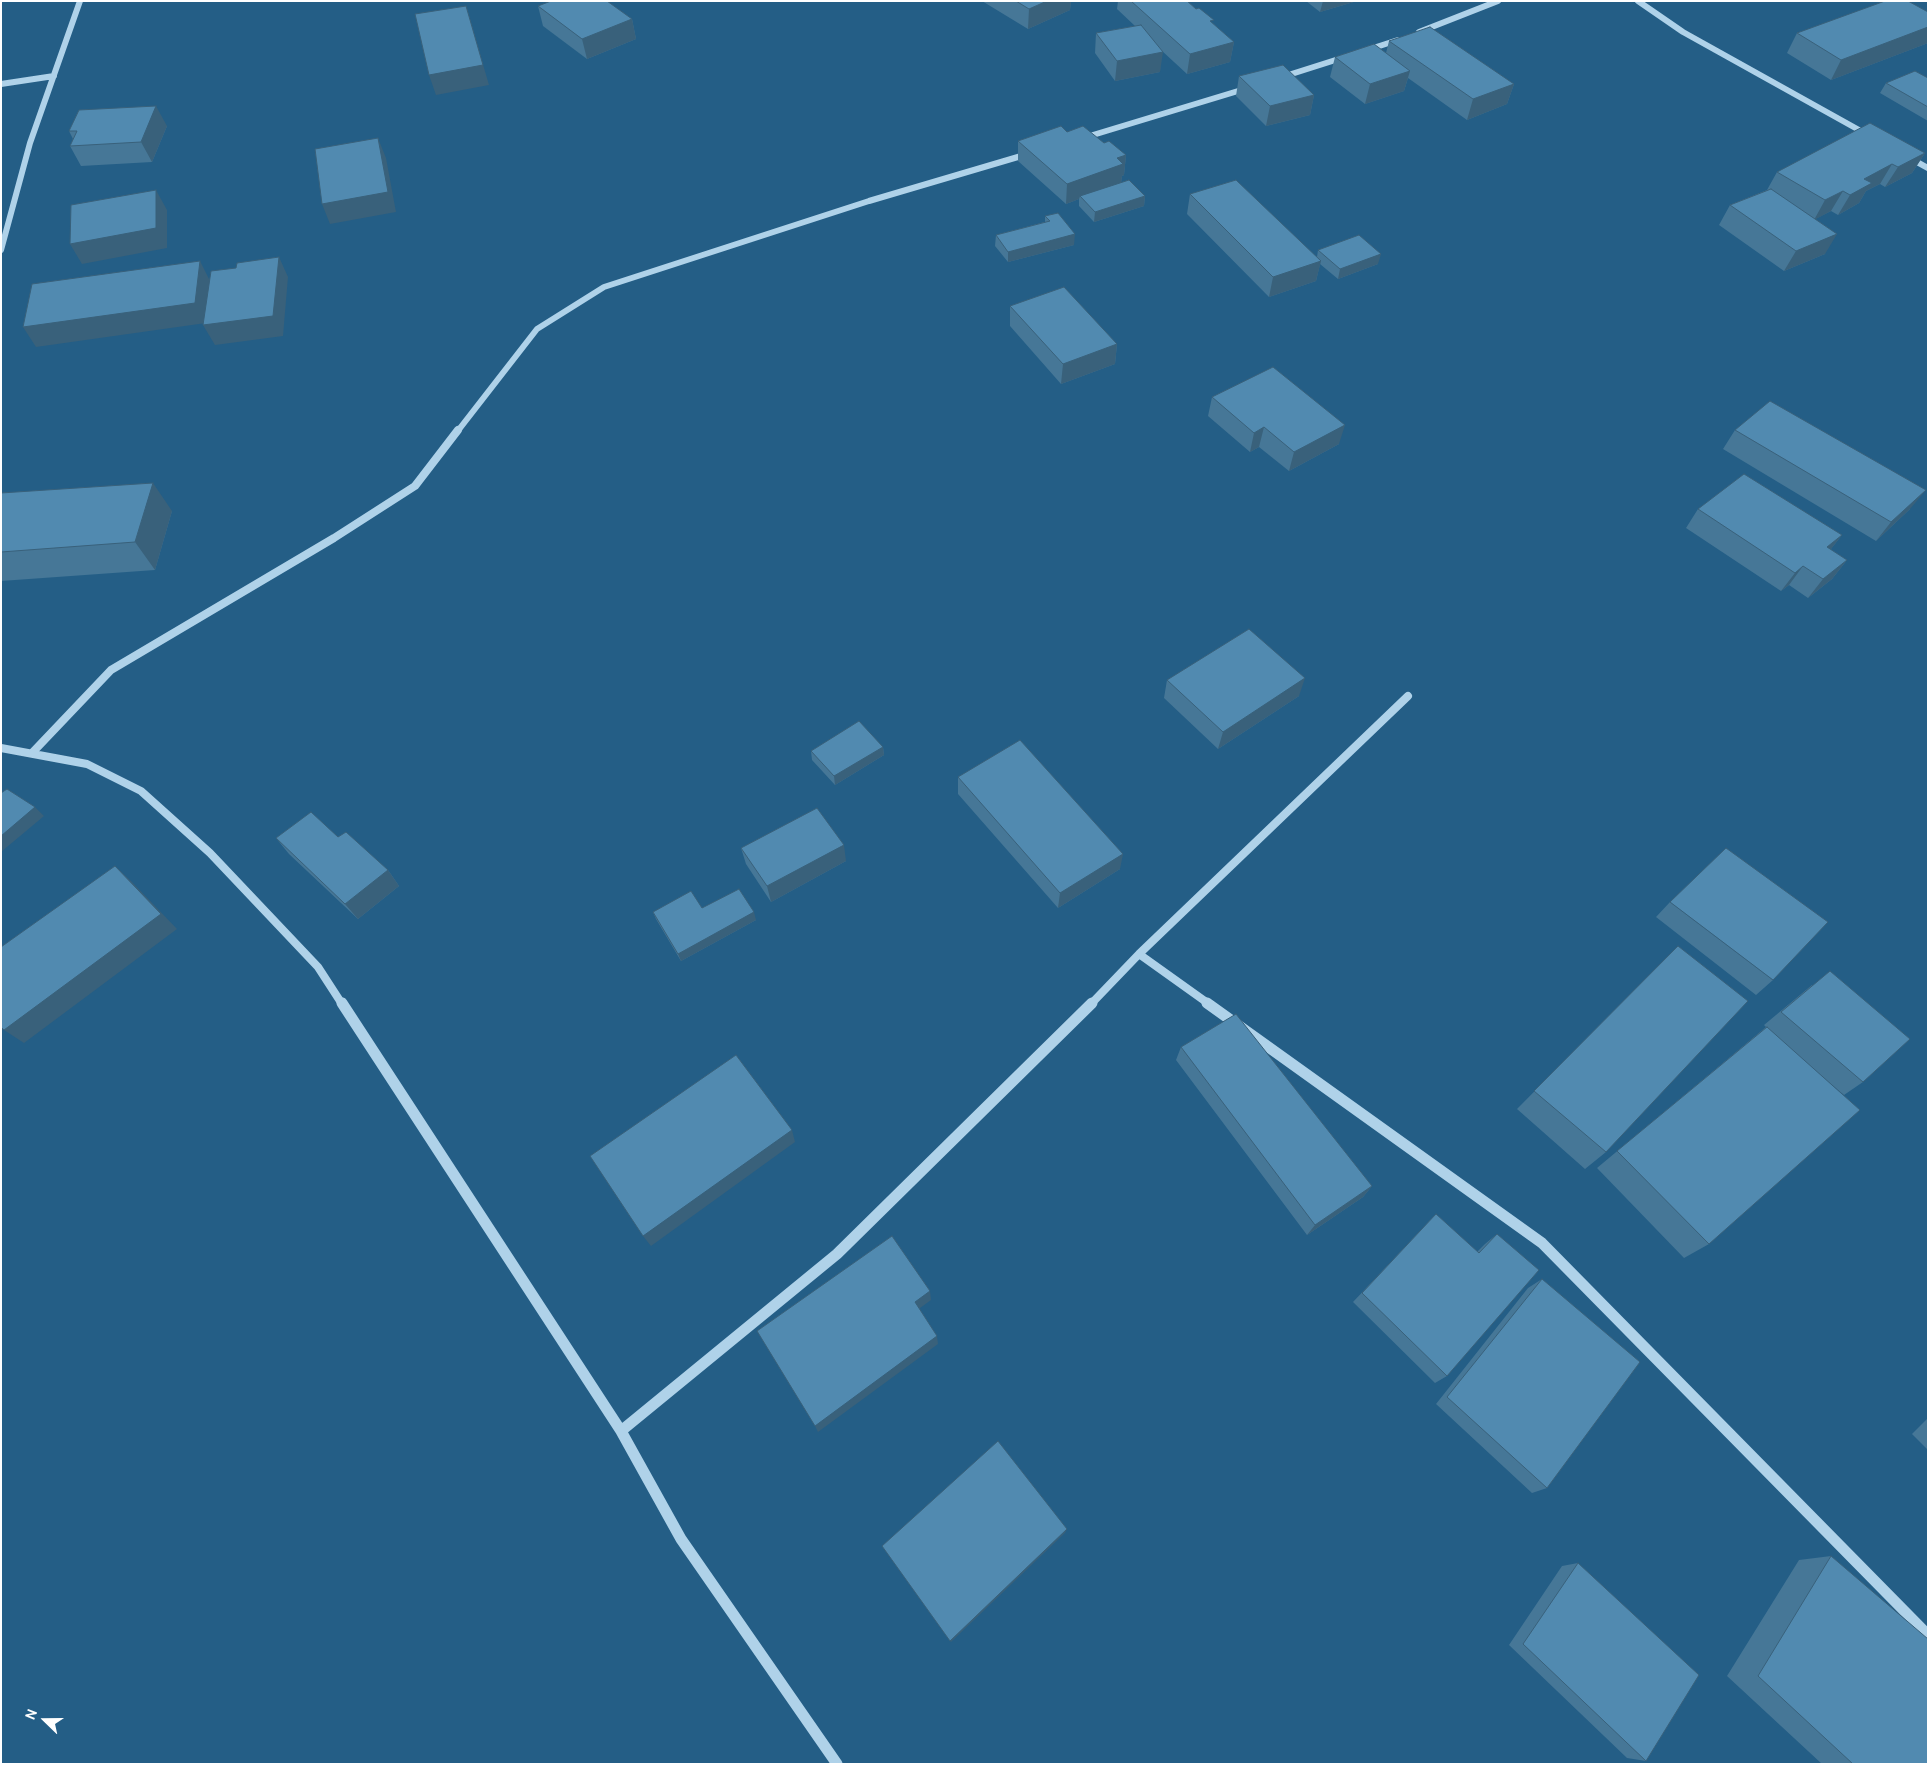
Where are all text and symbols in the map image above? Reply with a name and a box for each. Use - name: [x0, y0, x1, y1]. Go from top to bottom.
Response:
- north arrow: [20, 1695, 70, 1745]
- text: N: [21, 1706, 41, 1722]

